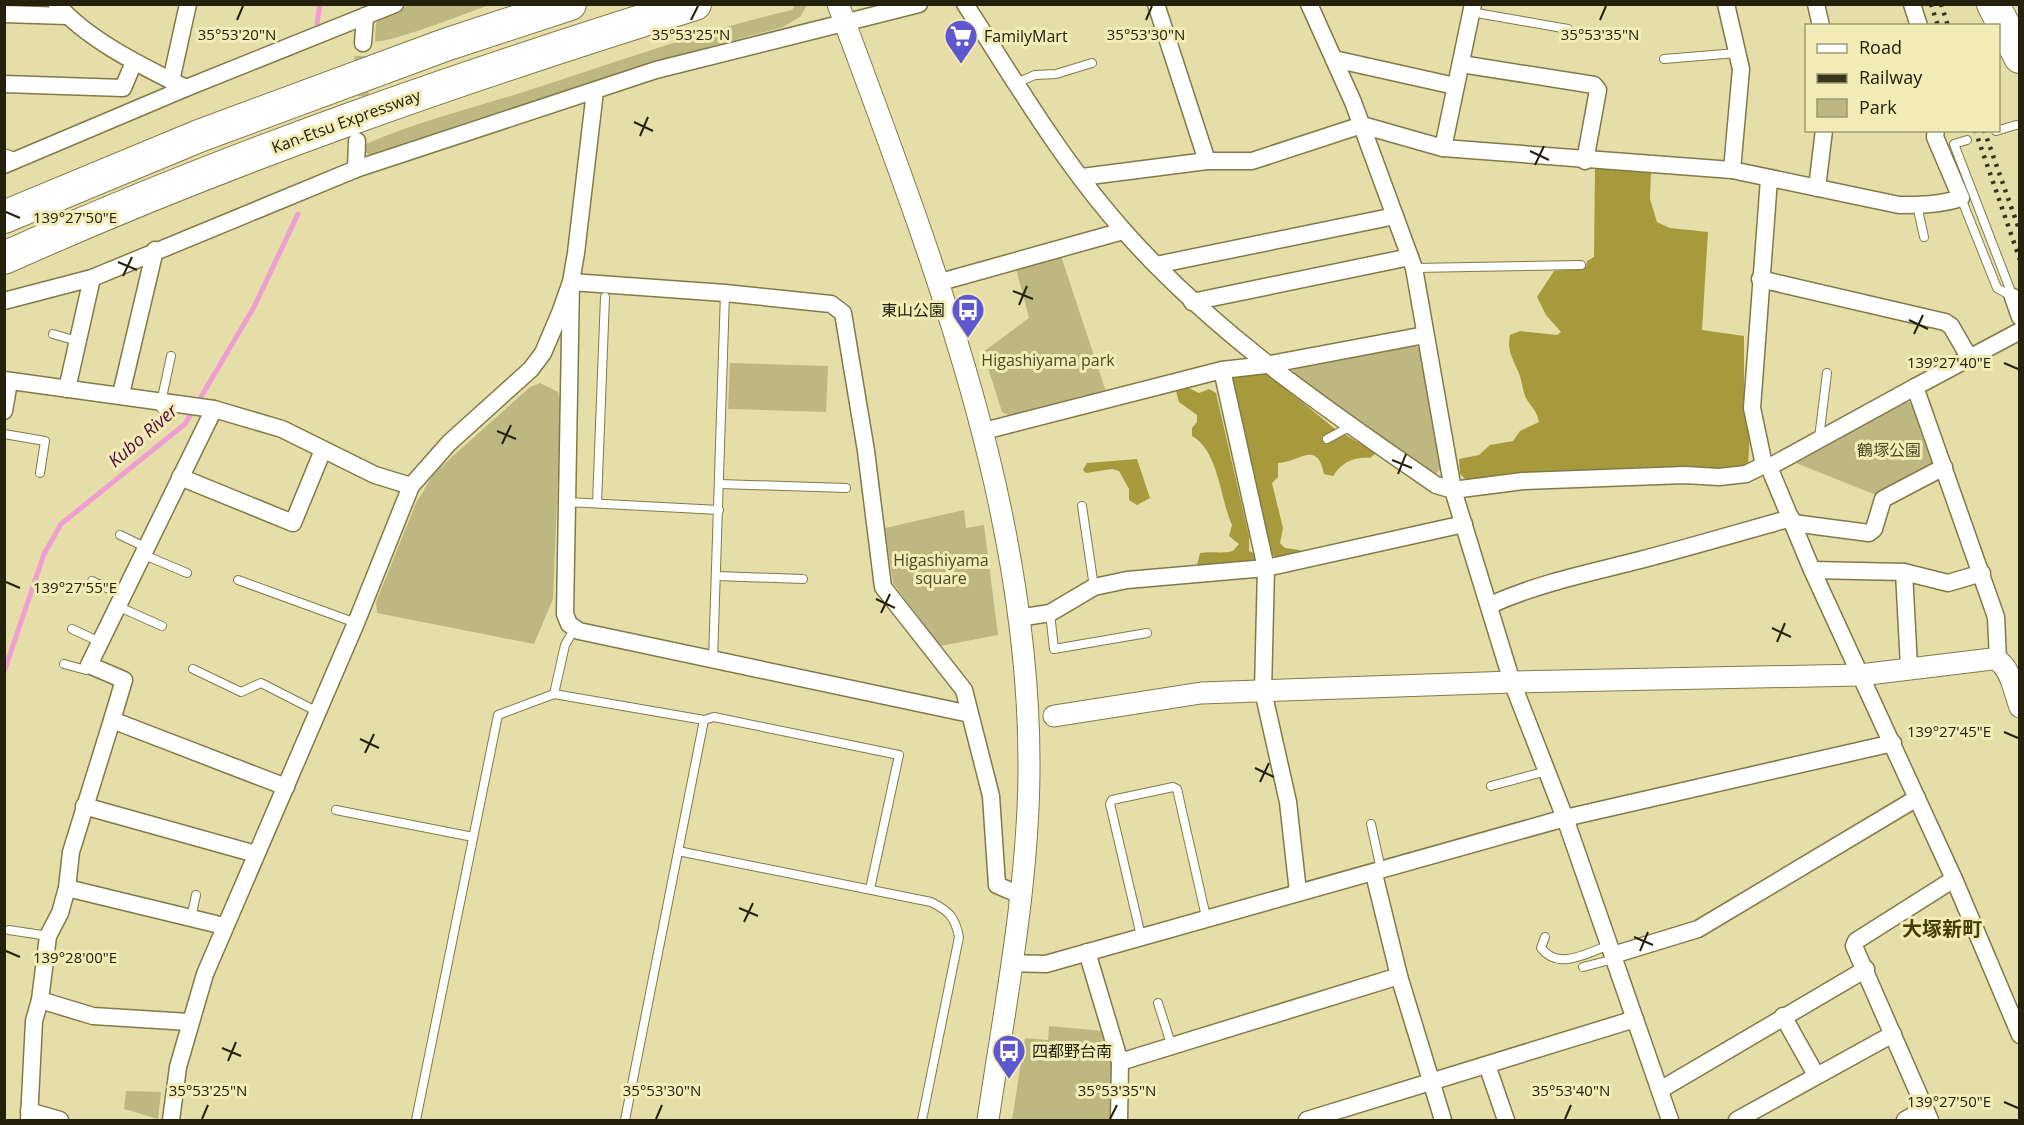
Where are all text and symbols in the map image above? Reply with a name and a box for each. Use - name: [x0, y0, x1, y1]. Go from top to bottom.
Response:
- supermarket icon: FamilyMart: [943, 18, 979, 65]
- text: 35°53'20"N: [198, 24, 276, 44]
- text: 35°53'25"N: [652, 24, 730, 44]
- text: 35°53'30"N: [1107, 24, 1185, 44]
- text: 35°53'35"N: [1561, 24, 1639, 44]
- legend: [1805, 24, 2000, 132]
- place label: FamilyMart: [984, 25, 1068, 47]
- text: Road: [1859, 35, 1902, 59]
- text: Railway: [1859, 65, 1923, 89]
- street label: Kan-Etsu Expressway: [268, 83, 424, 158]
- text: Park: [1859, 95, 1897, 119]
- text: 139°27'50"E: [33, 207, 117, 227]
- bus stop icon: 東山公園: [950, 292, 986, 339]
- place label: 東山公園: [881, 299, 945, 321]
- park label: Higashiyama park: [981, 349, 1115, 371]
- text: 139°27'40"E: [1907, 352, 1991, 372]
- water label: Kubo River: [102, 398, 183, 472]
- park label: 鶴塚公園: [1857, 439, 1921, 461]
- park label: Higashiyama square: [893, 549, 989, 589]
- text: 139°27'55"E: [33, 577, 117, 597]
- text: 139°27'45"E: [1907, 721, 1991, 741]
- district label: 大塚新町: [1902, 915, 1982, 942]
- text: 139°28'00"E: [33, 947, 117, 967]
- bus stop icon: 四都野台南: [991, 1033, 1027, 1080]
- place label: 四都野台南: [1032, 1040, 1112, 1062]
- text: 35°53'25"N: [169, 1080, 247, 1100]
- text: 35°53'30"N: [623, 1080, 701, 1100]
- text: 35°53'35"N: [1078, 1080, 1156, 1100]
- text: 35°53'40"N: [1532, 1080, 1610, 1100]
- text: 139°27'50"E: [1907, 1091, 1991, 1111]

